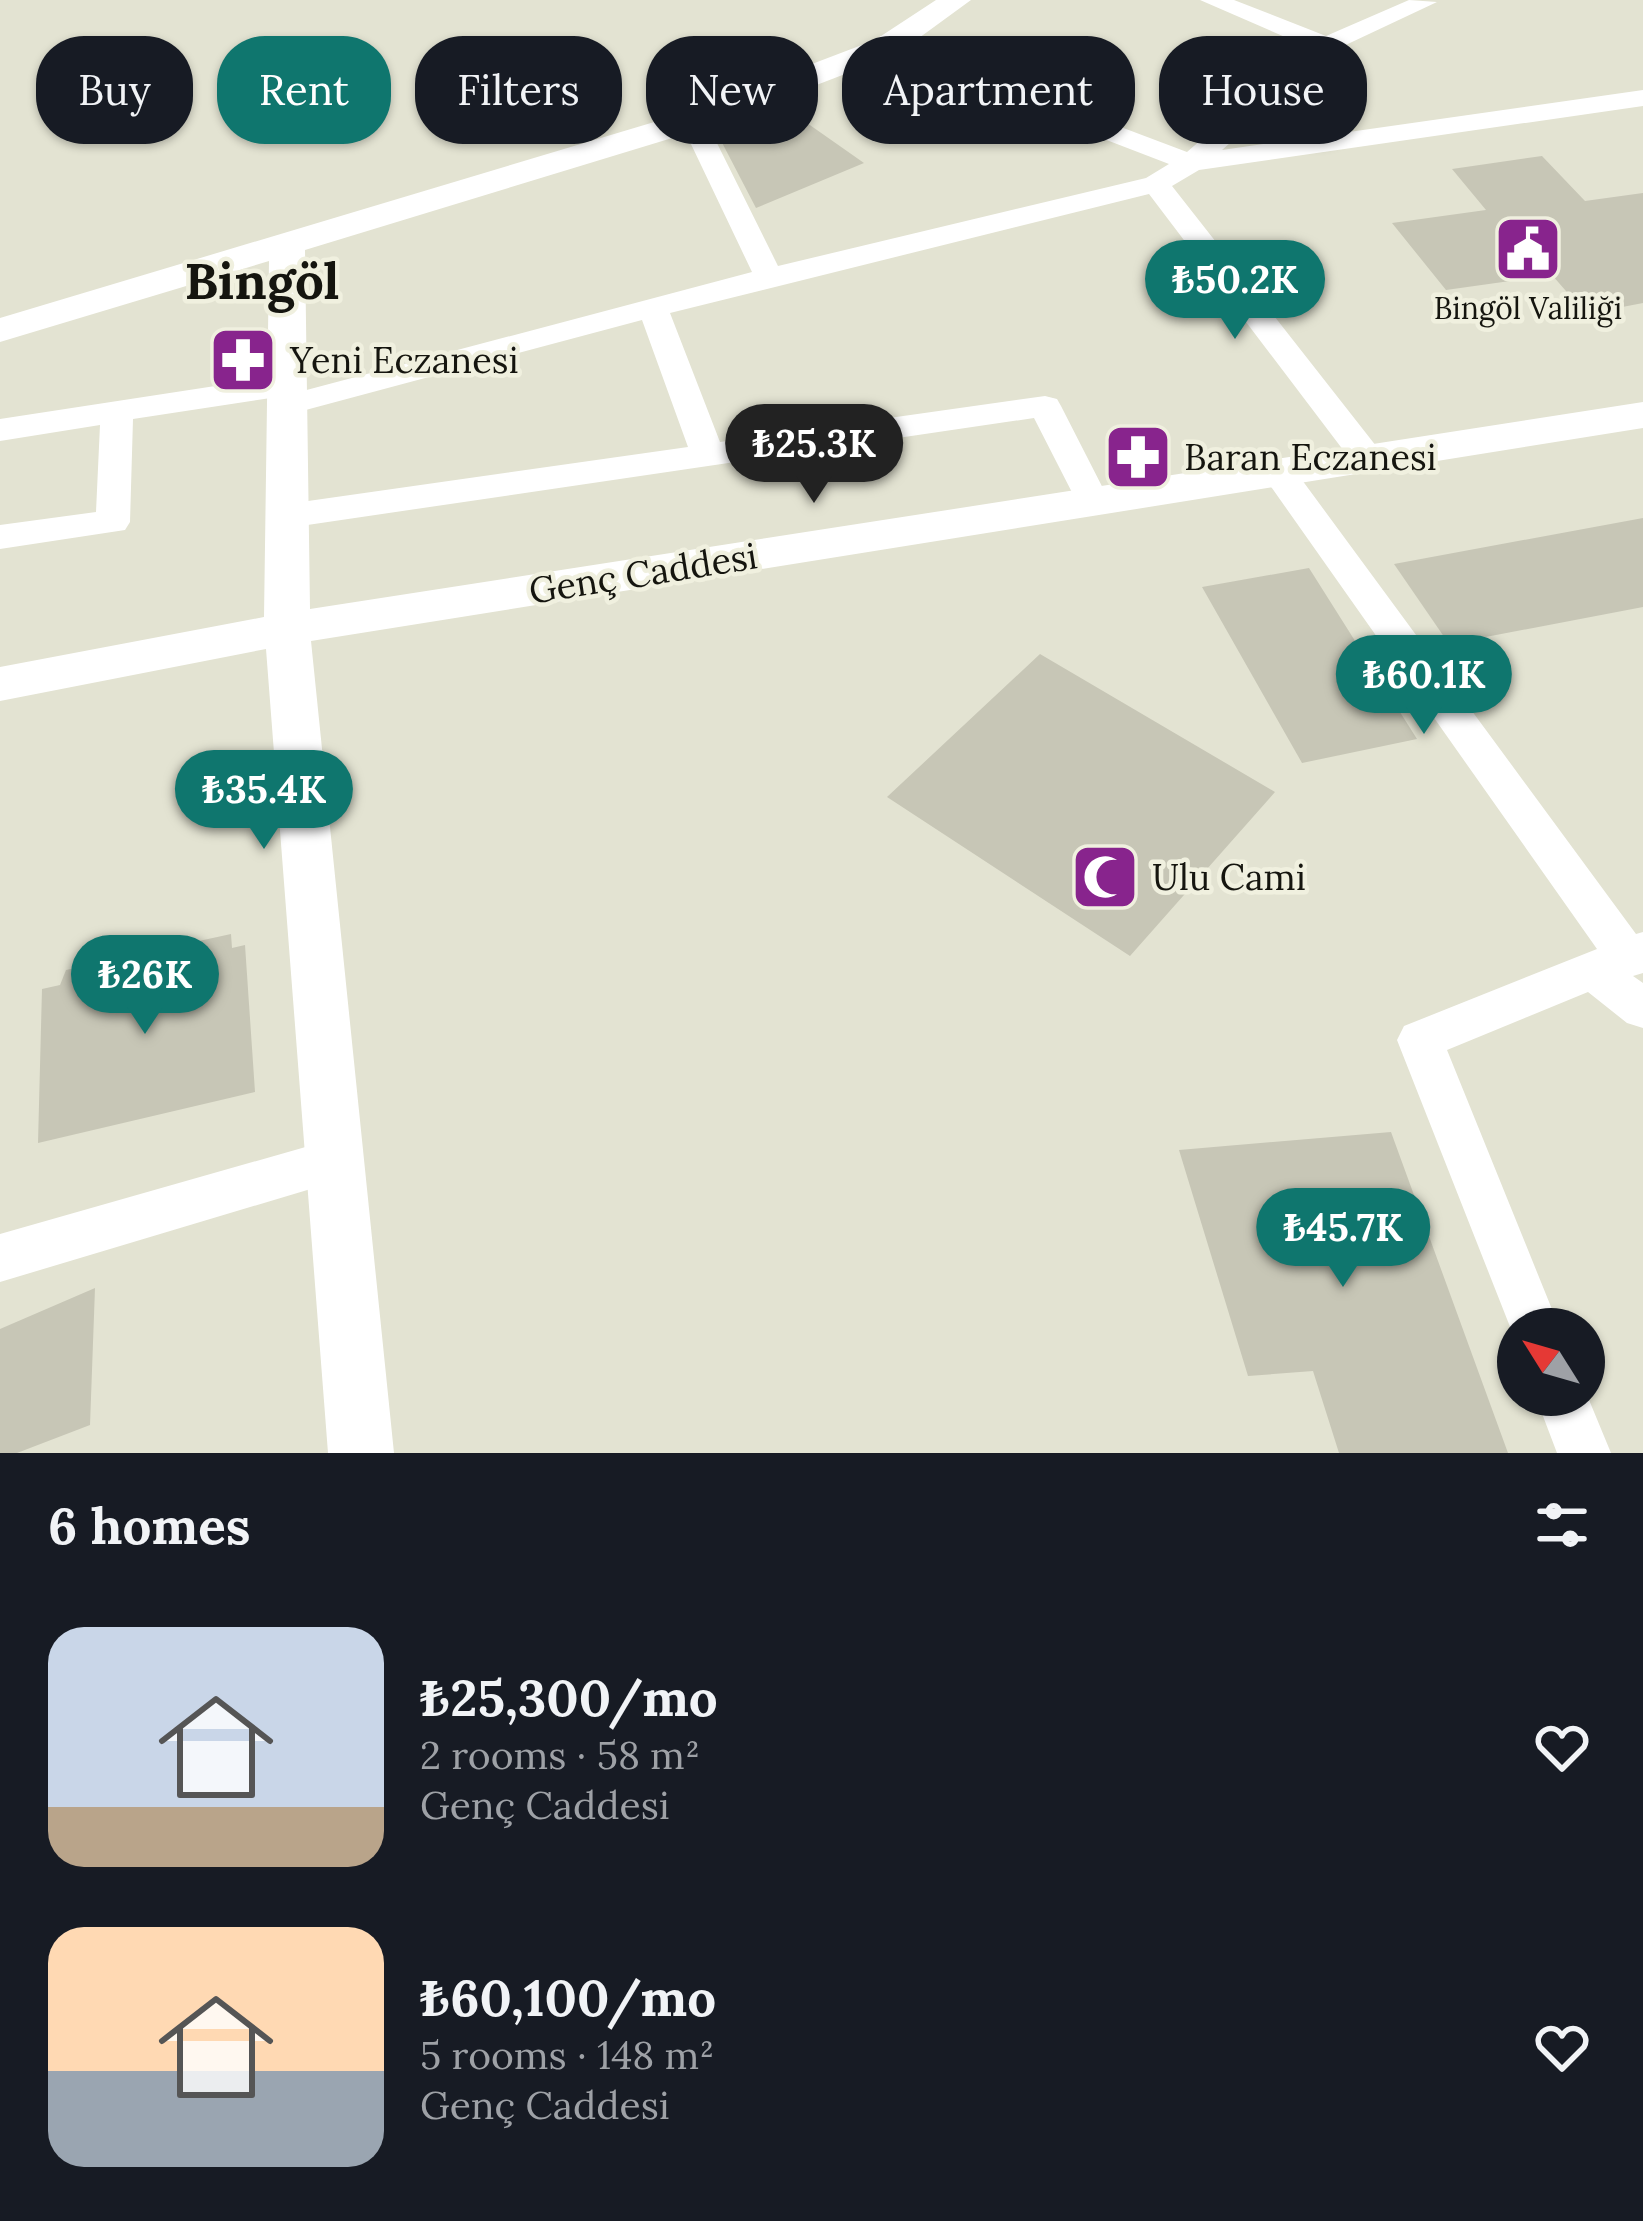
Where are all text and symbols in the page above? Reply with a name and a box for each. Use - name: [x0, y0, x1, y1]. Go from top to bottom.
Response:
- chip: Buy: [36, 36, 193, 144]
- chip: Rent: [217, 36, 391, 144]
- chip: Filters: [415, 36, 622, 144]
- chip: New: [646, 36, 818, 144]
- chip: Apartment: [842, 36, 1135, 144]
- chip: House: [1159, 36, 1367, 144]
- public building icon: Bingöl Valiliği: [1493, 214, 1563, 284]
- pin: ₺50.2K: [1137, 240, 1333, 342]
- district label: Bingöl: [185, 248, 339, 313]
- text: ₺50.2K: [1172, 254, 1298, 304]
- place label: Bingöl Valiliği: [1434, 289, 1622, 328]
- pharmacy icon: Yeni Eczanesi: [208, 325, 278, 395]
- place label: Yeni Eczanesi: [289, 337, 519, 383]
- pin: ₺25.3K: [716, 404, 912, 506]
- text: ₺25.3K: [752, 418, 876, 468]
- pharmacy icon: Baran Eczanesi: [1103, 422, 1173, 492]
- place label: Baran Eczanesi: [1184, 434, 1437, 480]
- street label: Genç Caddesi: [526, 532, 760, 614]
- pin: ₺60.1K: [1326, 635, 1522, 737]
- text: ₺60.1K: [1363, 649, 1485, 699]
- pin: ₺35.4K: [166, 750, 362, 852]
- text: ₺35.4K: [202, 764, 326, 814]
- mosque icon: Ulu Cami: [1070, 842, 1140, 912]
- place label: Ulu Cami: [1152, 854, 1306, 900]
- pin: ₺26K: [74, 935, 216, 1037]
- text: ₺26K: [98, 949, 192, 999]
- pin: ₺45.7K: [1245, 1188, 1441, 1290]
- text: ₺45.7K: [1283, 1202, 1403, 1252]
- north arrow: [1497, 1308, 1605, 1416]
- map controls: [1497, 1308, 1605, 1416]
- icon: filters: [1529, 1492, 1595, 1558]
- text: 6 homes: [48, 1493, 250, 1558]
- text: ₺25,300/mo: [420, 1665, 718, 1730]
- icon: home: [144, 1675, 288, 1819]
- icon: heart: [1529, 1714, 1595, 1780]
- text: 2 rooms · 58 m²: [420, 1730, 700, 1780]
- text: Genç Caddesi: [420, 1780, 670, 1830]
- text: ₺60,100/mo: [420, 1965, 716, 2030]
- icon: home: [144, 1975, 288, 2119]
- icon: heart: [1529, 2014, 1595, 2080]
- text: 5 rooms · 148 m²: [420, 2030, 714, 2080]
- text: Genç Caddesi: [420, 2080, 670, 2130]

